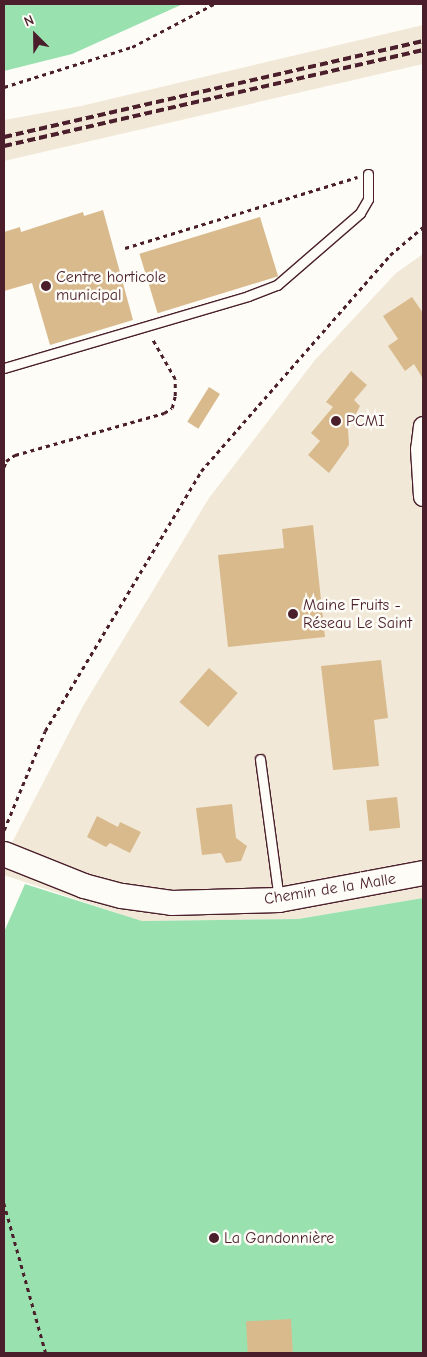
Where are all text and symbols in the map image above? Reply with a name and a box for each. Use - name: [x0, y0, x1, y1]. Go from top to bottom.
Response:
- north arrow: [10, 10, 60, 60]
- text: N: [21, 11, 36, 30]
- place label: Centre horticole municipal: [56, 267, 166, 305]
- marker: Centre horticole municipal: [40, 280, 52, 292]
- place label: PCMI: [346, 411, 384, 431]
- marker: PCMI: [330, 415, 342, 427]
- place label: Maine Fruits - Réseau Le Saint: [303, 595, 412, 633]
- marker: Maine Fruits - Réseau Le Saint: [287, 608, 299, 620]
- street label: Chemin de la Malle: [263, 869, 397, 909]
- place label: La Gandonnière: [224, 1228, 334, 1248]
- marker: La Gandonnière: [208, 1232, 220, 1244]

